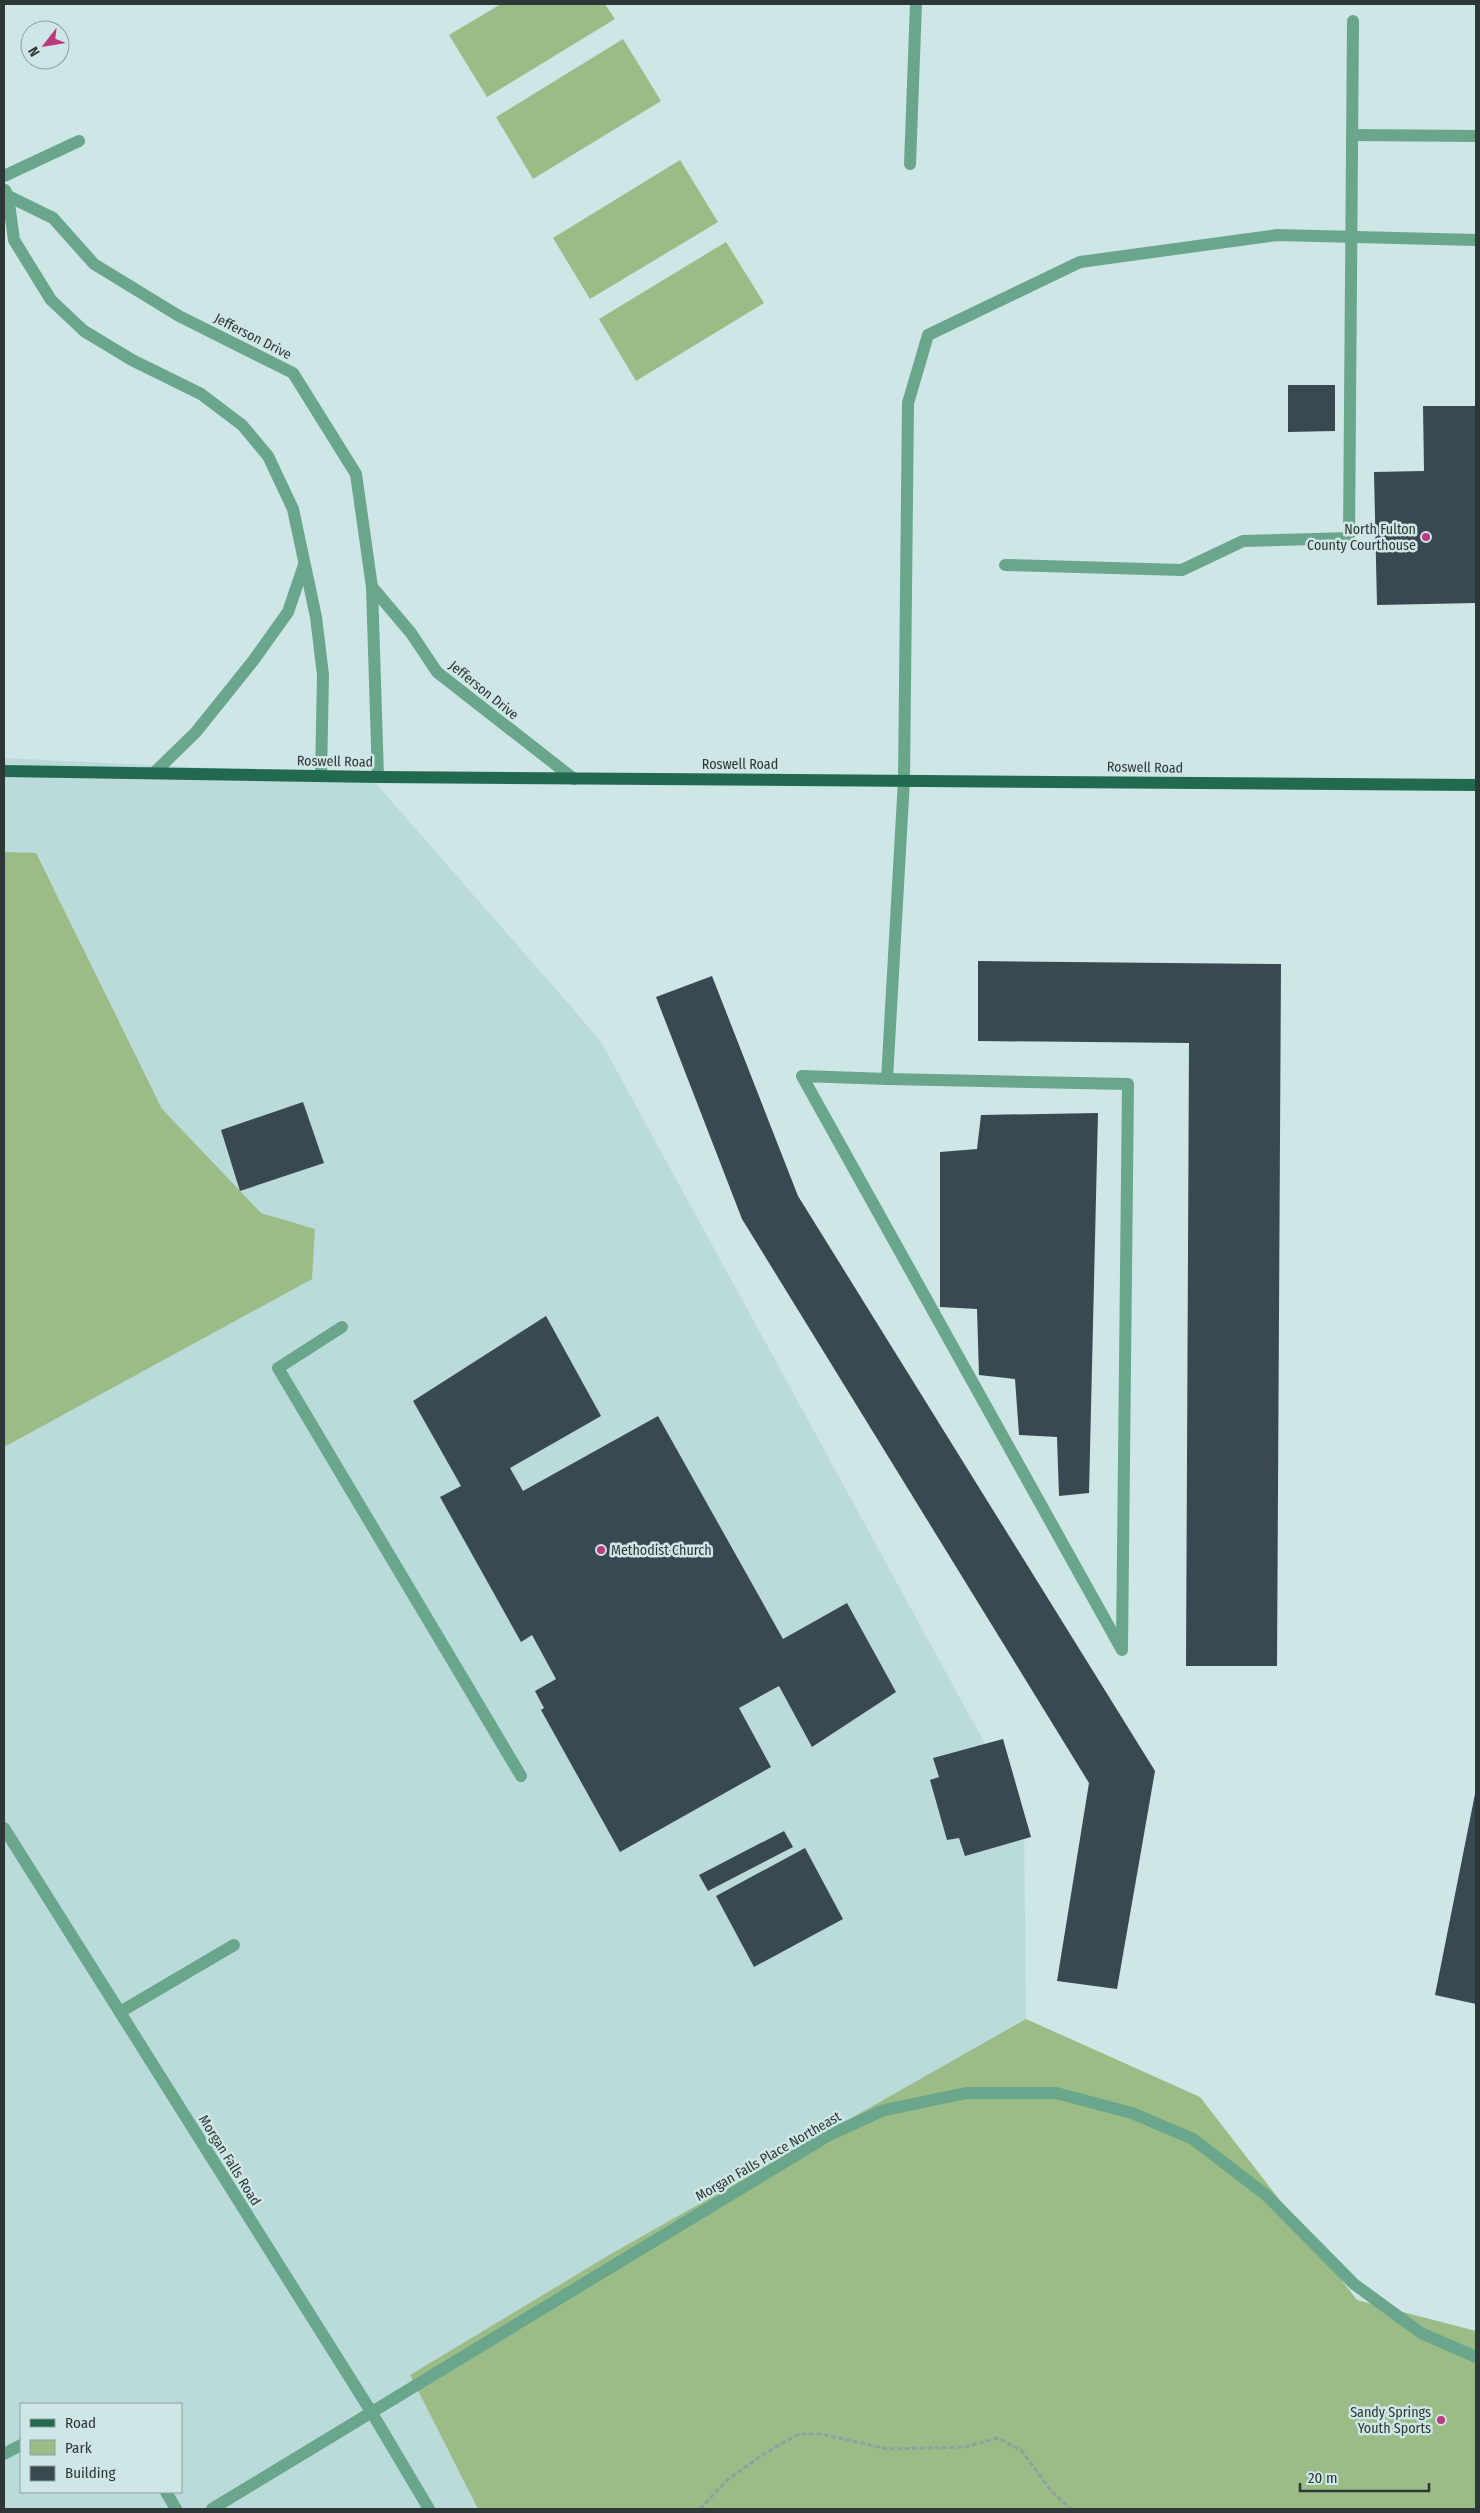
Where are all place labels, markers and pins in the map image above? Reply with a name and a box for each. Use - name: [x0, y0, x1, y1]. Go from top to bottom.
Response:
- place label: North Fulton County Courthouse: [1307, 521, 1416, 554]
- marker: North Fulton County Courthouse: [1420, 531, 1432, 543]
- place label: Methodist Church: [611, 1542, 712, 1559]
- marker: Methodist Church: [595, 1544, 607, 1556]
- place label: Sandy Springs Youth Sports: [1350, 2404, 1431, 2437]
- marker: Sandy Springs Youth Sports: [1435, 2414, 1447, 2426]

